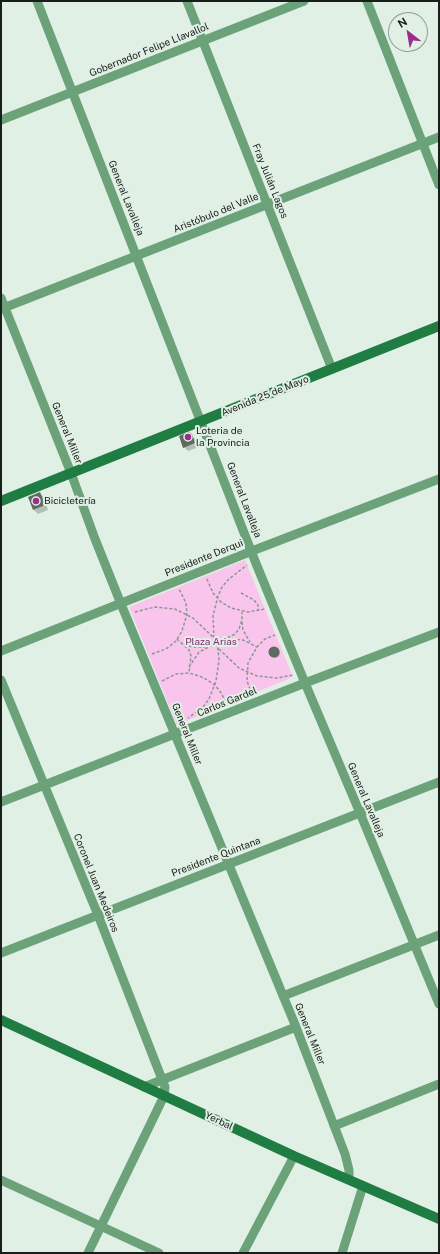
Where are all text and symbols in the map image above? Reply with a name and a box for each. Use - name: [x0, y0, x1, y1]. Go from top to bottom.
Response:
- north arrow: [388, 12, 428, 52]
- text: N: [396, 15, 409, 30]
- street label: Gobernador Felipe Llavallol: [88, 21, 210, 79]
- street label: Fray Julián Lagos: [250, 142, 290, 220]
- street label: General Lavalleja: [105, 159, 147, 237]
- street label: Aristóbulo del Valle: [172, 190, 260, 236]
- street label: Avenida 25 de Mayo: [220, 373, 310, 419]
- street label: General Miller: [49, 400, 85, 466]
- place label: Loteria de la Provincia: [196, 425, 249, 448]
- marker: Loteria de la Provincia: [183, 432, 193, 442]
- street label: General Lavalleja: [224, 460, 264, 540]
- place label: Bicicletería: [44, 495, 96, 507]
- marker: Bicicletería: [31, 496, 41, 506]
- street label: Presidente Derqui: [163, 537, 245, 579]
- park label: Plaza Arias: [185, 636, 237, 648]
- street label: Carlos Gardel: [195, 685, 259, 719]
- street label: General Miller: [169, 701, 205, 767]
- street label: General Lavalleja: [345, 761, 387, 839]
- street label: Coronel Juan Medeiros: [71, 832, 121, 934]
- street label: Presidente Quintana: [170, 834, 262, 880]
- street label: General Miller: [292, 1001, 328, 1067]
- street label: Yerbal: [203, 1109, 235, 1133]

